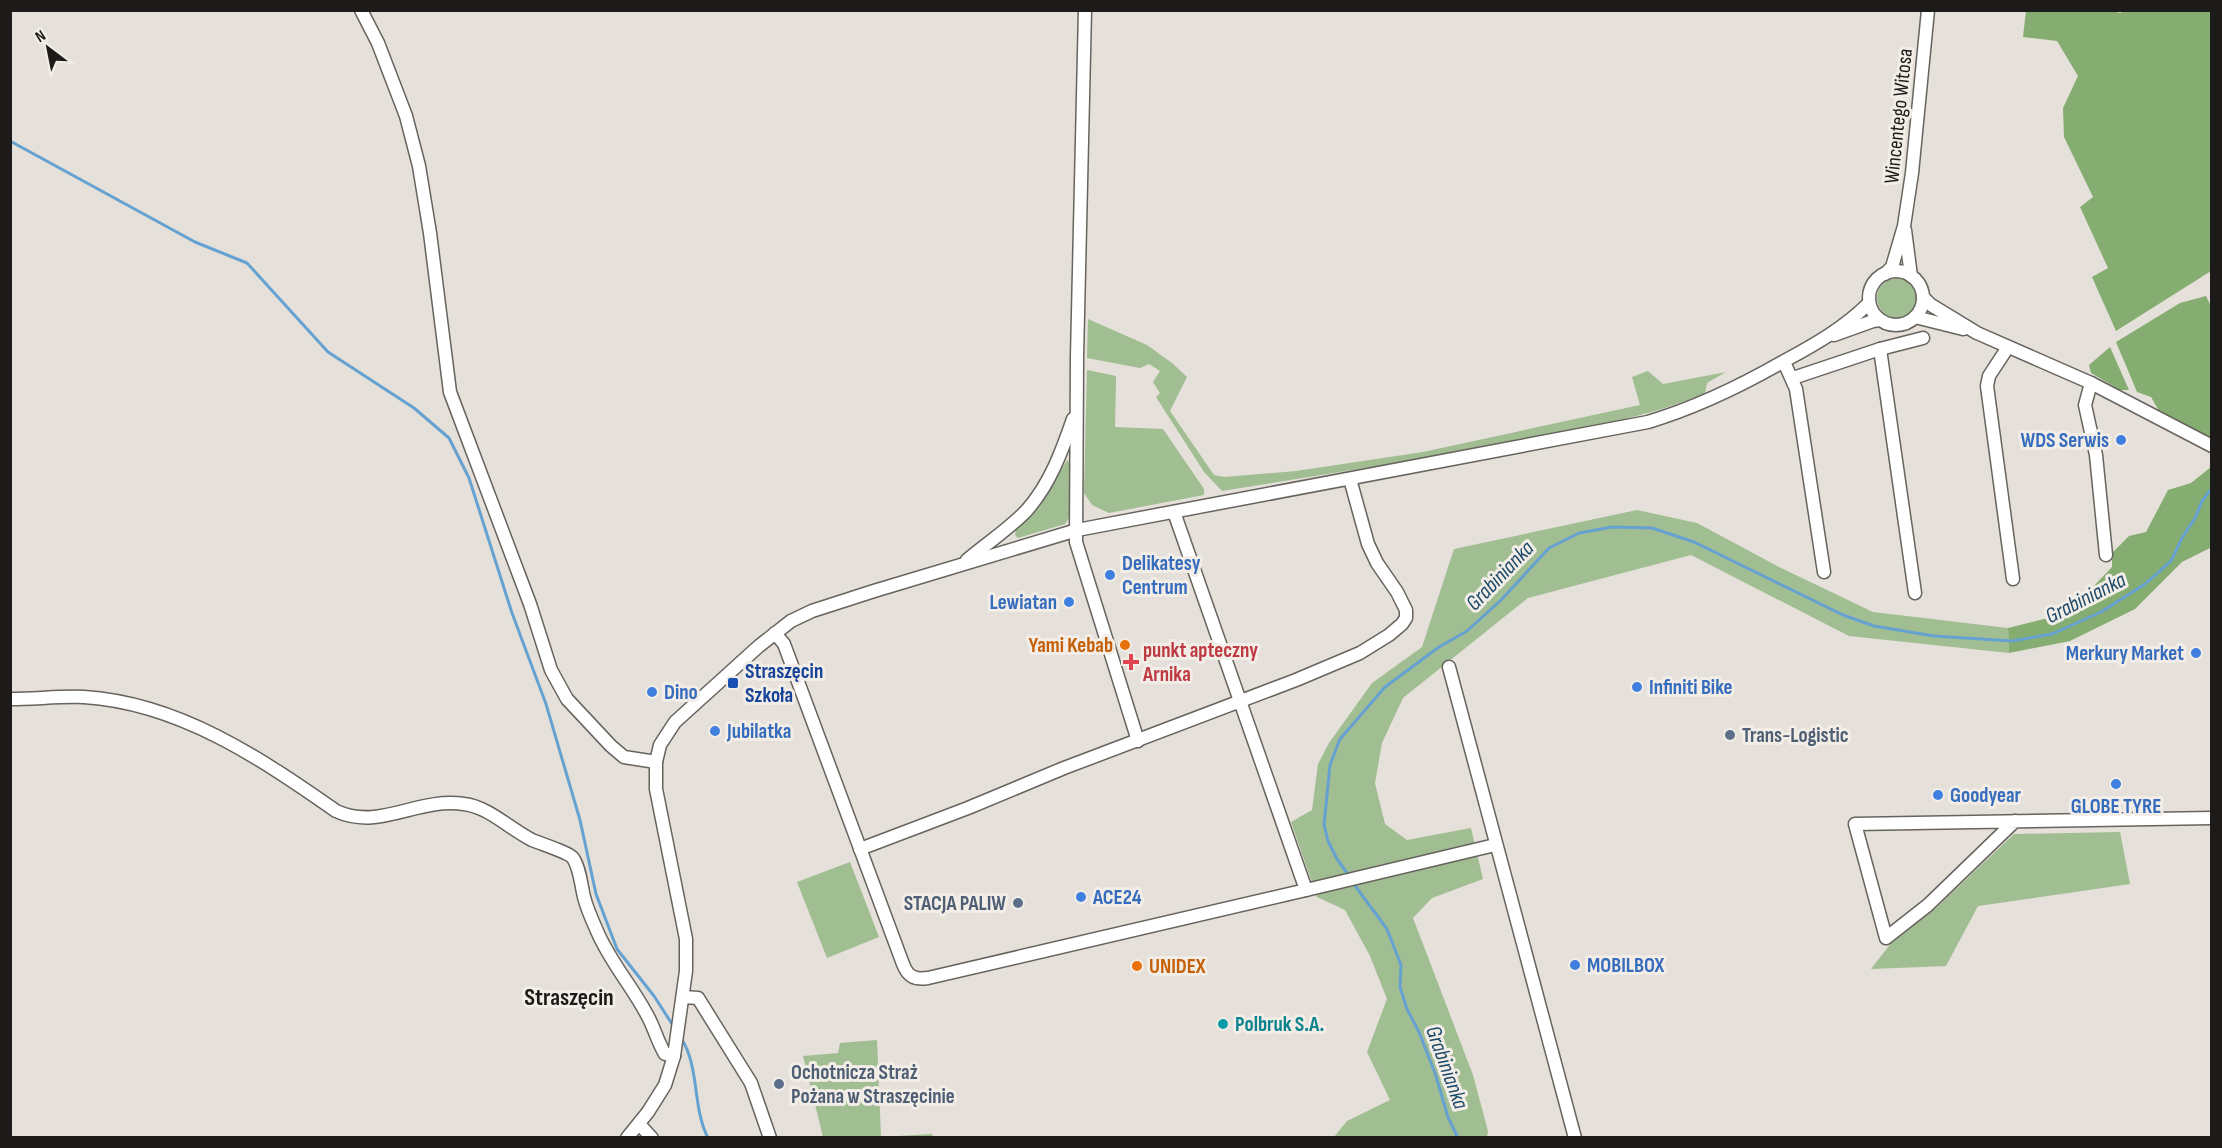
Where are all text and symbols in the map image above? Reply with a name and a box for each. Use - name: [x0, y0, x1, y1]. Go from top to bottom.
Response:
- north arrow: [18, 18, 78, 78]
- text: N: [32, 26, 50, 47]
- street label: Wincentego Witosa: [1879, 47, 1918, 185]
- place label: WDS Serwis: [2021, 428, 2109, 453]
- marker: WDS Serwis: [2114, 433, 2128, 447]
- water label: Grabinianka: [1460, 535, 1540, 617]
- place label: Delikatesy Centrum: [1122, 551, 1201, 600]
- water label: Grabinianka: [2041, 567, 2130, 630]
- marker: Delikatesy Centrum: [1103, 568, 1117, 582]
- place label: Lewiatan: [990, 590, 1057, 615]
- marker: Lewiatan: [1062, 595, 1076, 609]
- place label: Yami Kebab: [1029, 633, 1113, 658]
- marker: Yami Kebab: [1118, 638, 1132, 652]
- place label: punkt apteczny Arnika: [1142, 638, 1258, 687]
- place label: Merkury Market: [2066, 641, 2184, 666]
- marker: Merkury Market: [2189, 646, 2203, 660]
- marker: punkt apteczny Arnika: [1124, 655, 1138, 669]
- place label: Straszęcin Szkoła: [745, 659, 823, 708]
- place label: Infiniti Bike: [1649, 675, 1733, 700]
- marker: Straszęcin Szkoła: [726, 676, 740, 690]
- place label: Dino: [664, 680, 698, 705]
- marker: Infiniti Bike: [1630, 680, 1644, 694]
- marker: Dino: [645, 685, 659, 699]
- place label: Jubilatka: [726, 719, 791, 744]
- place label: Trans-Logistic: [1742, 723, 1849, 748]
- marker: Jubilatka: [708, 724, 722, 738]
- marker: Trans-Logistic: [1723, 728, 1737, 742]
- marker: GLOBE TYRE: [2109, 777, 2123, 791]
- place label: Goodyear: [1950, 783, 2022, 808]
- marker: Goodyear: [1931, 788, 1945, 802]
- place label: GLOBE TYRE: [2071, 794, 2161, 819]
- place label: ACE24: [1092, 885, 1142, 910]
- marker: ACE24: [1074, 890, 1088, 904]
- place label: STACJA PALIW: [904, 891, 1006, 916]
- marker: STACJA PALIW: [1011, 896, 1025, 910]
- place label: MOBILBOX: [1587, 953, 1665, 978]
- place label: UNIDEX: [1149, 954, 1206, 979]
- marker: MOBILBOX: [1568, 958, 1582, 972]
- marker: UNIDEX: [1130, 959, 1144, 973]
- district label: Straszęcin: [524, 983, 614, 1012]
- place label: Polbruk S.A.: [1235, 1012, 1324, 1037]
- marker: Polbruk S.A.: [1216, 1017, 1230, 1031]
- water label: Grabinianka: [1419, 1022, 1474, 1113]
- place label: Ochotnicza Straż Pożana w Straszęcinie: [791, 1060, 955, 1109]
- marker: Ochotnicza Straż Pożana w Straszęcinie: [772, 1077, 786, 1091]

